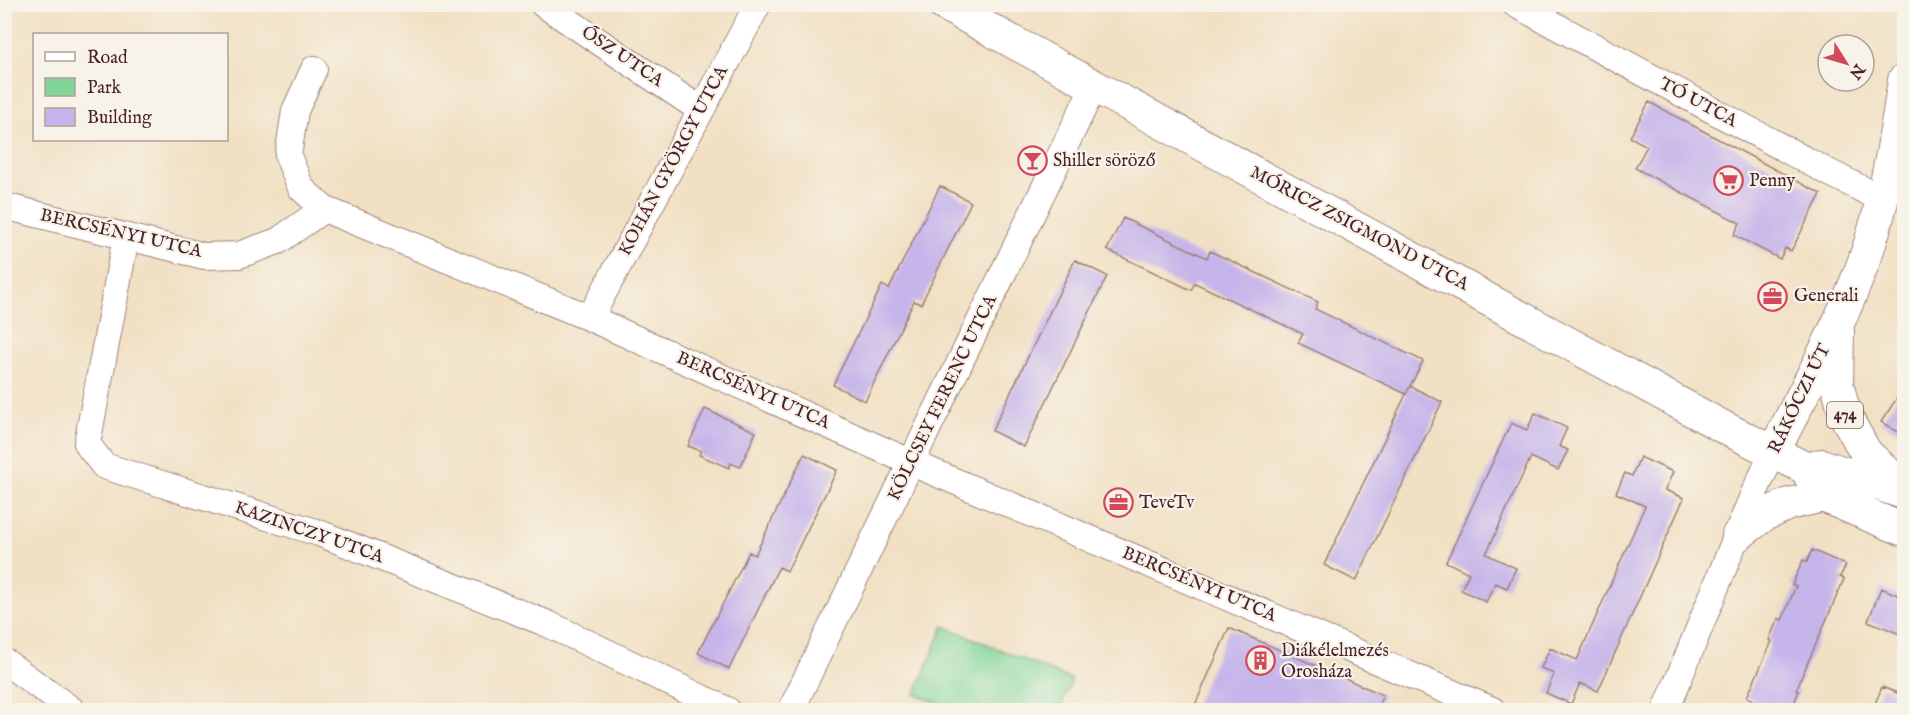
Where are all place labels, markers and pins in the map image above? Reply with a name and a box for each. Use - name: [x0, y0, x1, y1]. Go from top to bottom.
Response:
- bar icon: Shiller söröző: [1016, 145, 1048, 177]
- place label: Shiller söröző: [1053, 150, 1156, 173]
- supermarket icon: Penny: [1712, 165, 1744, 197]
- place label: Penny: [1749, 170, 1795, 193]
- office icon: Generali: [1757, 280, 1789, 312]
- place label: Generali: [1794, 285, 1859, 308]
- office icon: TeveTv: [1102, 487, 1134, 519]
- place label: TeveTv: [1139, 492, 1195, 515]
- place label: Diákélelmezés Orosháza: [1281, 640, 1389, 684]
- building icon: Diákélelmezés Orosháza: [1244, 645, 1276, 677]

